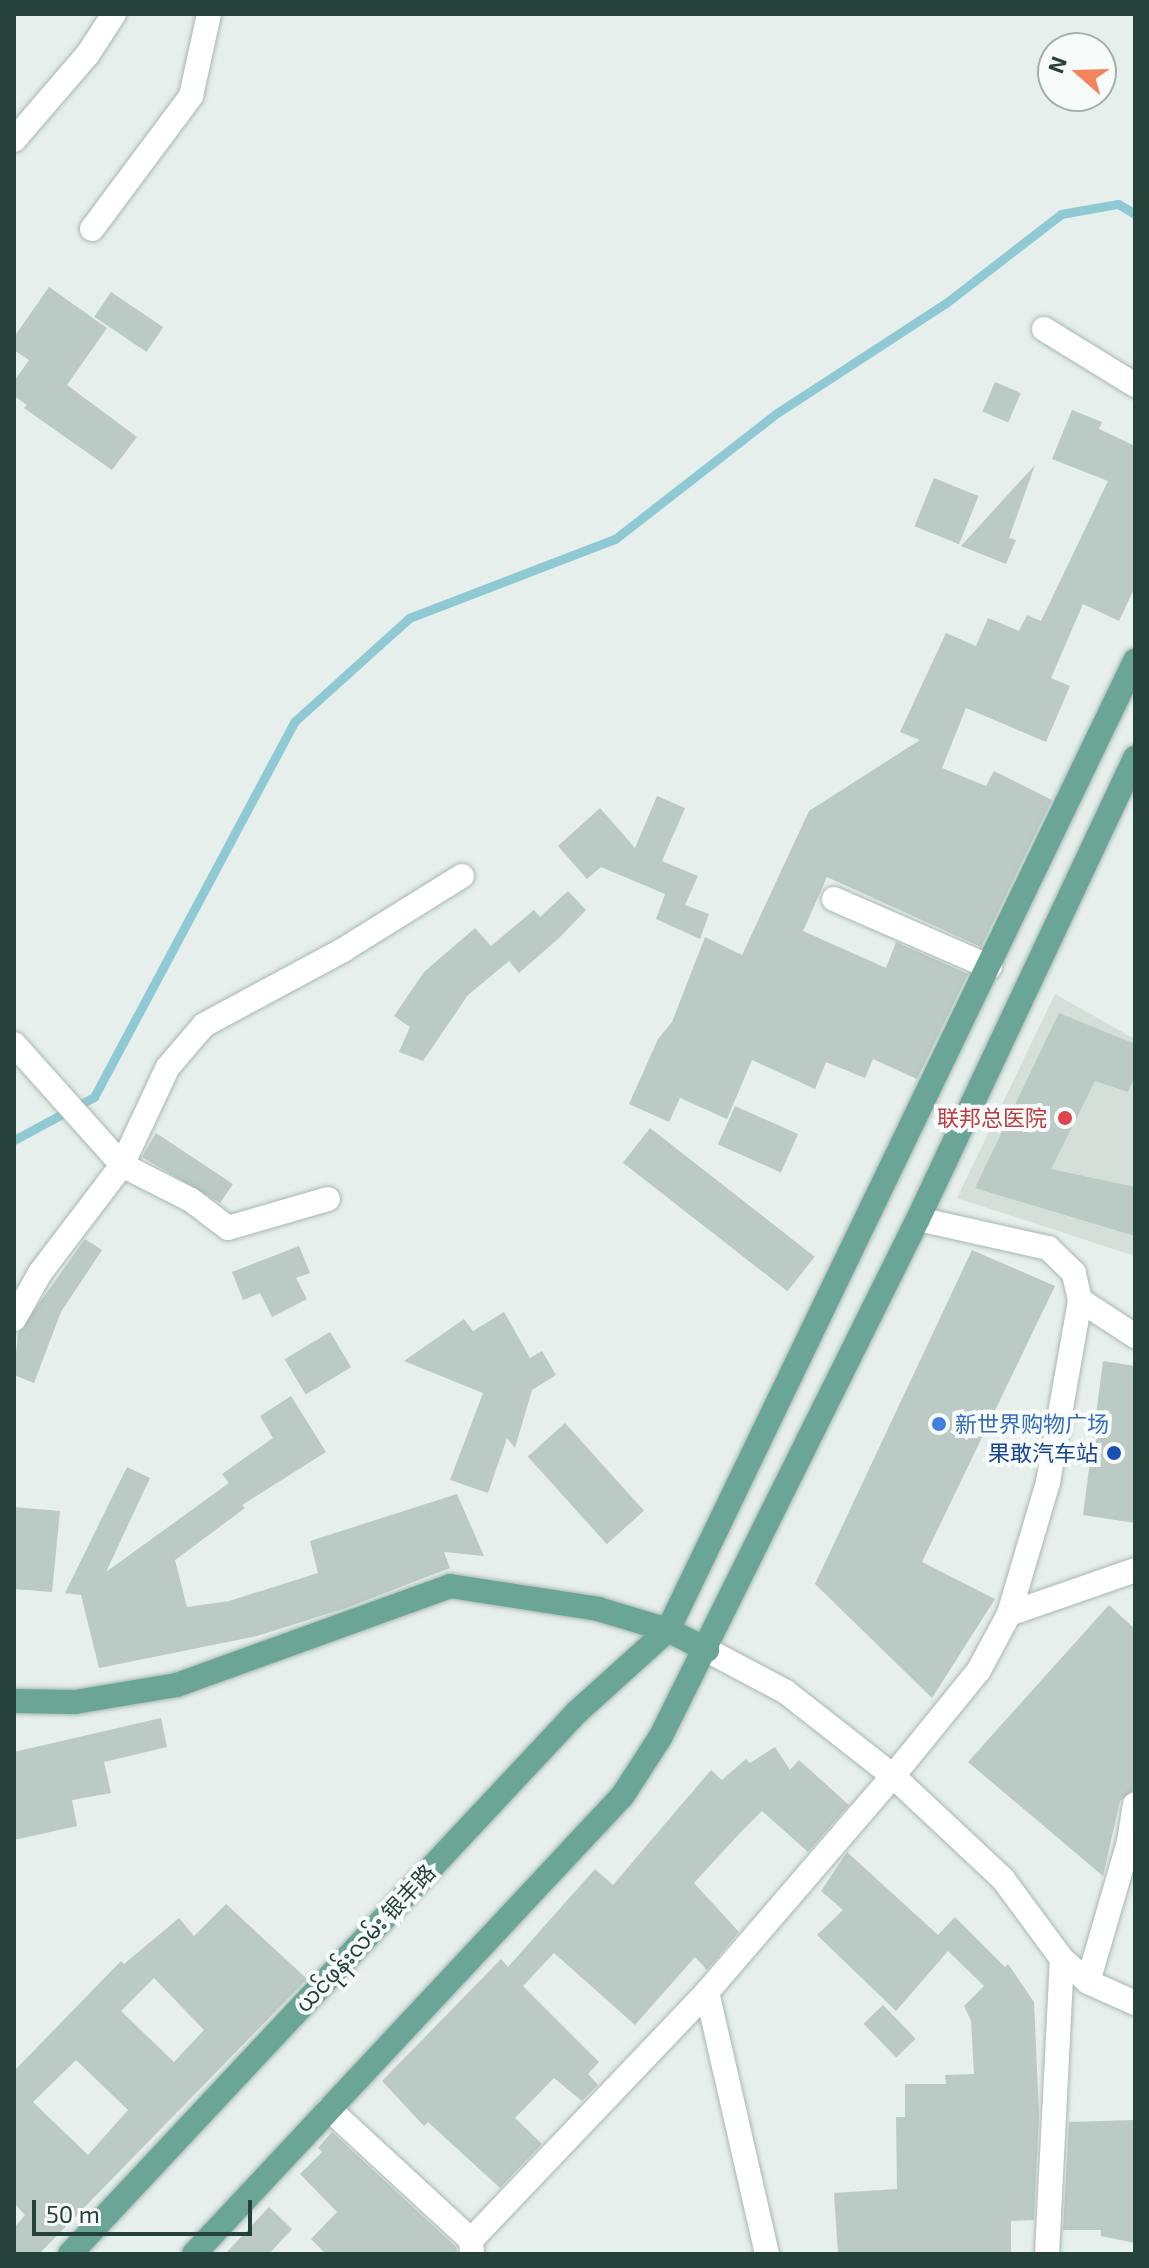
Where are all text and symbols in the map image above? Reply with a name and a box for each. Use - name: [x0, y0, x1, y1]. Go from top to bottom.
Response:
- north arrow: [1037, 32, 1117, 112]
- text: N: [1041, 53, 1071, 76]
- place label: 联邦总医院: [937, 1105, 1047, 1131]
- marker: 联邦总医院: [1054, 1107, 1076, 1129]
- place label: 新世界购物广场: [955, 1411, 1109, 1437]
- marker: 新世界购物广场: [930, 1415, 948, 1433]
- place label: 果敢汽车站: [988, 1440, 1098, 1466]
- marker: 果敢汽车站: [1105, 1444, 1123, 1462]
- street label: ယင်ဖုန်းလမ်း 银丰路: [290, 1859, 440, 2017]
- scale bar: [36, 2184, 256, 2234]
- text: 50 m: [46, 2199, 100, 2228]

